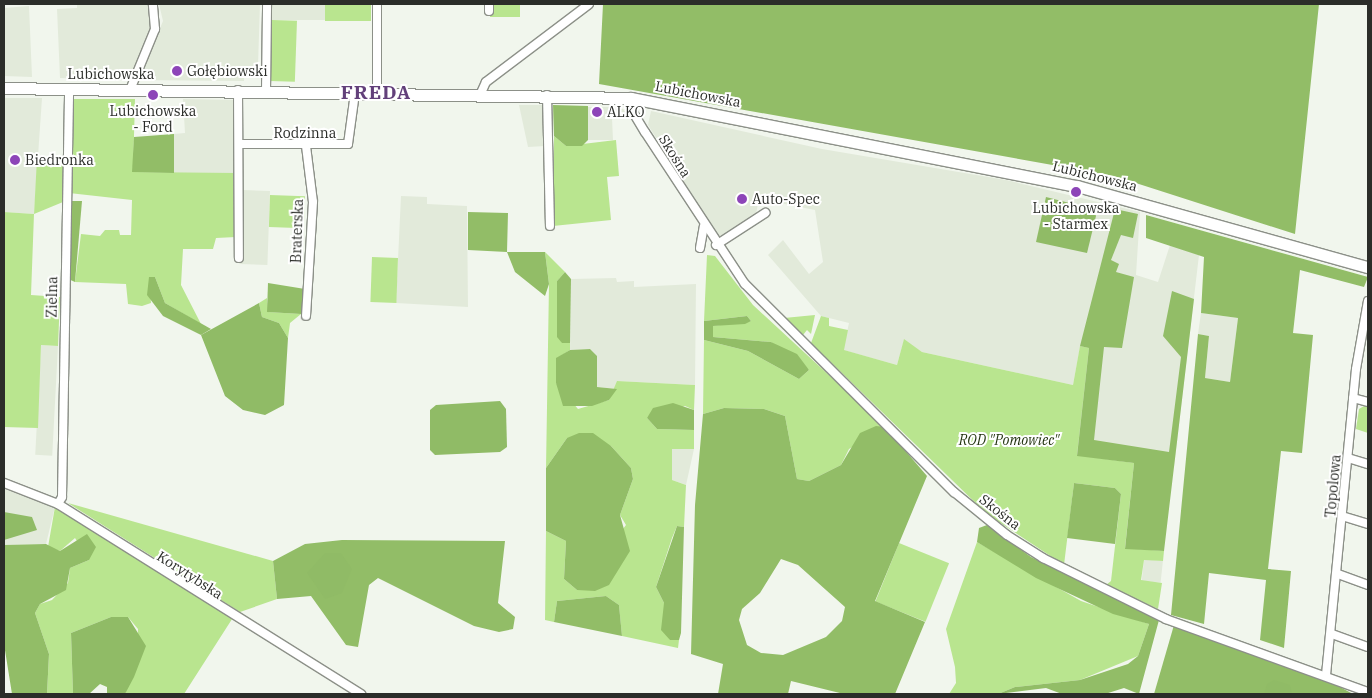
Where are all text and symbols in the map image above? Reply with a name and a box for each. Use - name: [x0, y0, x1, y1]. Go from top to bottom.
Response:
- place label: Gołębiowski: [187, 63, 268, 79]
- marker: Gołębiowski: [171, 65, 183, 77]
- street label: Lubichowska: [68, 66, 154, 82]
- street label: Lubichowska: [654, 77, 742, 111]
- district label: FREDA: [340, 82, 412, 104]
- marker: Lubichowska - Ford: [147, 89, 159, 101]
- place label: Lubichowska - Ford: [110, 103, 196, 136]
- place label: ALKO: [607, 104, 644, 120]
- marker: ALKO: [591, 106, 603, 118]
- street label: Rodzinna: [274, 125, 336, 141]
- street label: Skośna: [655, 131, 695, 181]
- place label: Biedronka: [25, 152, 94, 168]
- marker: Biedronka: [9, 154, 21, 166]
- street label: Lubichowska: [1051, 157, 1139, 195]
- marker: Lubichowska - Starmex: [1070, 186, 1082, 198]
- place label: Auto-Spec: [752, 191, 820, 207]
- marker: Auto-Spec: [736, 193, 748, 205]
- street label: Braterska: [287, 199, 307, 263]
- place label: Lubichowska - Starmex: [1033, 200, 1119, 232]
- street label: Zielna: [43, 276, 61, 318]
- park label: ROD "Pomowiec": [959, 432, 1059, 448]
- street label: Topolowa: [1322, 454, 1344, 518]
- street label: Skośna: [976, 491, 1024, 533]
- street label: Korytybska: [154, 548, 226, 602]

